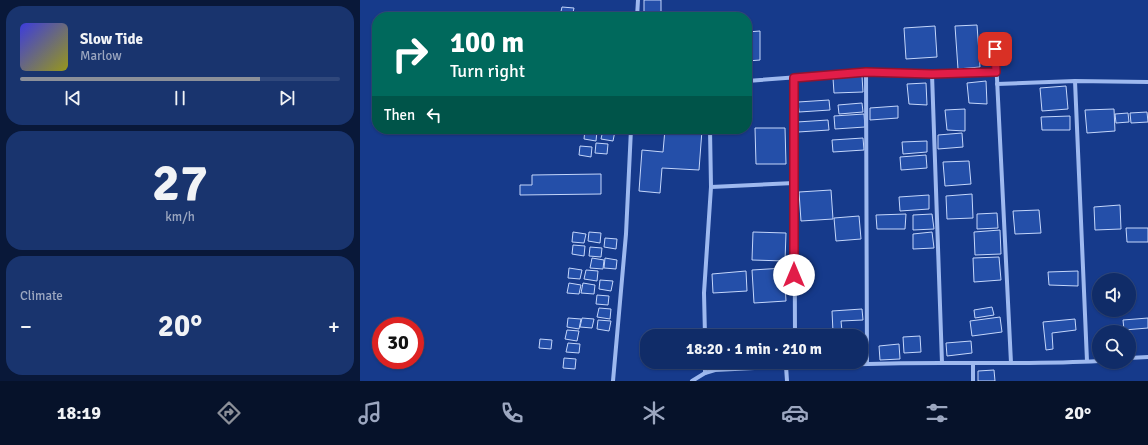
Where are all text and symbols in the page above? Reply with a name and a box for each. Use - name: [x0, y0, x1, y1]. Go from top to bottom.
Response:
- text: 100 m: [450, 26, 524, 60]
- icon: right: [384, 28, 436, 80]
- text: Slow Tide: [80, 30, 143, 48]
- pin: [978, 32, 1012, 66]
- icon: arrive: [984, 38, 1006, 60]
- text: Marlow: [80, 48, 122, 64]
- text: Turn right: [450, 60, 525, 82]
- icon: previous: [62, 87, 84, 109]
- icon: pause: [169, 87, 191, 109]
- icon: next: [276, 87, 298, 109]
- icon: left: [423, 104, 445, 126]
- text: Then: [384, 106, 415, 124]
- text: 27: [152, 151, 208, 215]
- text: km/h: [165, 209, 195, 225]
- position arrow: [773, 254, 815, 296]
- map controls: [1092, 273, 1136, 369]
- button: sound: [1092, 273, 1136, 317]
- text: Climate: [20, 288, 63, 304]
- text: 20°: [158, 308, 202, 345]
- text: −: [20, 313, 32, 340]
- text: +: [328, 313, 340, 340]
- speed limit sign: 30: [372, 317, 424, 369]
- button: search: [1092, 325, 1136, 369]
- text: 18:20 · 1 min · 210 m: [686, 340, 822, 358]
- icon: directions: [215, 399, 243, 427]
- icon: music: [356, 399, 384, 427]
- icon: phone: [498, 399, 526, 427]
- icon: climate: [640, 399, 668, 427]
- icon: car: [781, 399, 809, 427]
- icon: filters: [923, 399, 951, 427]
- text: 18:19: [57, 402, 101, 424]
- text: 20°: [1064, 402, 1091, 424]

